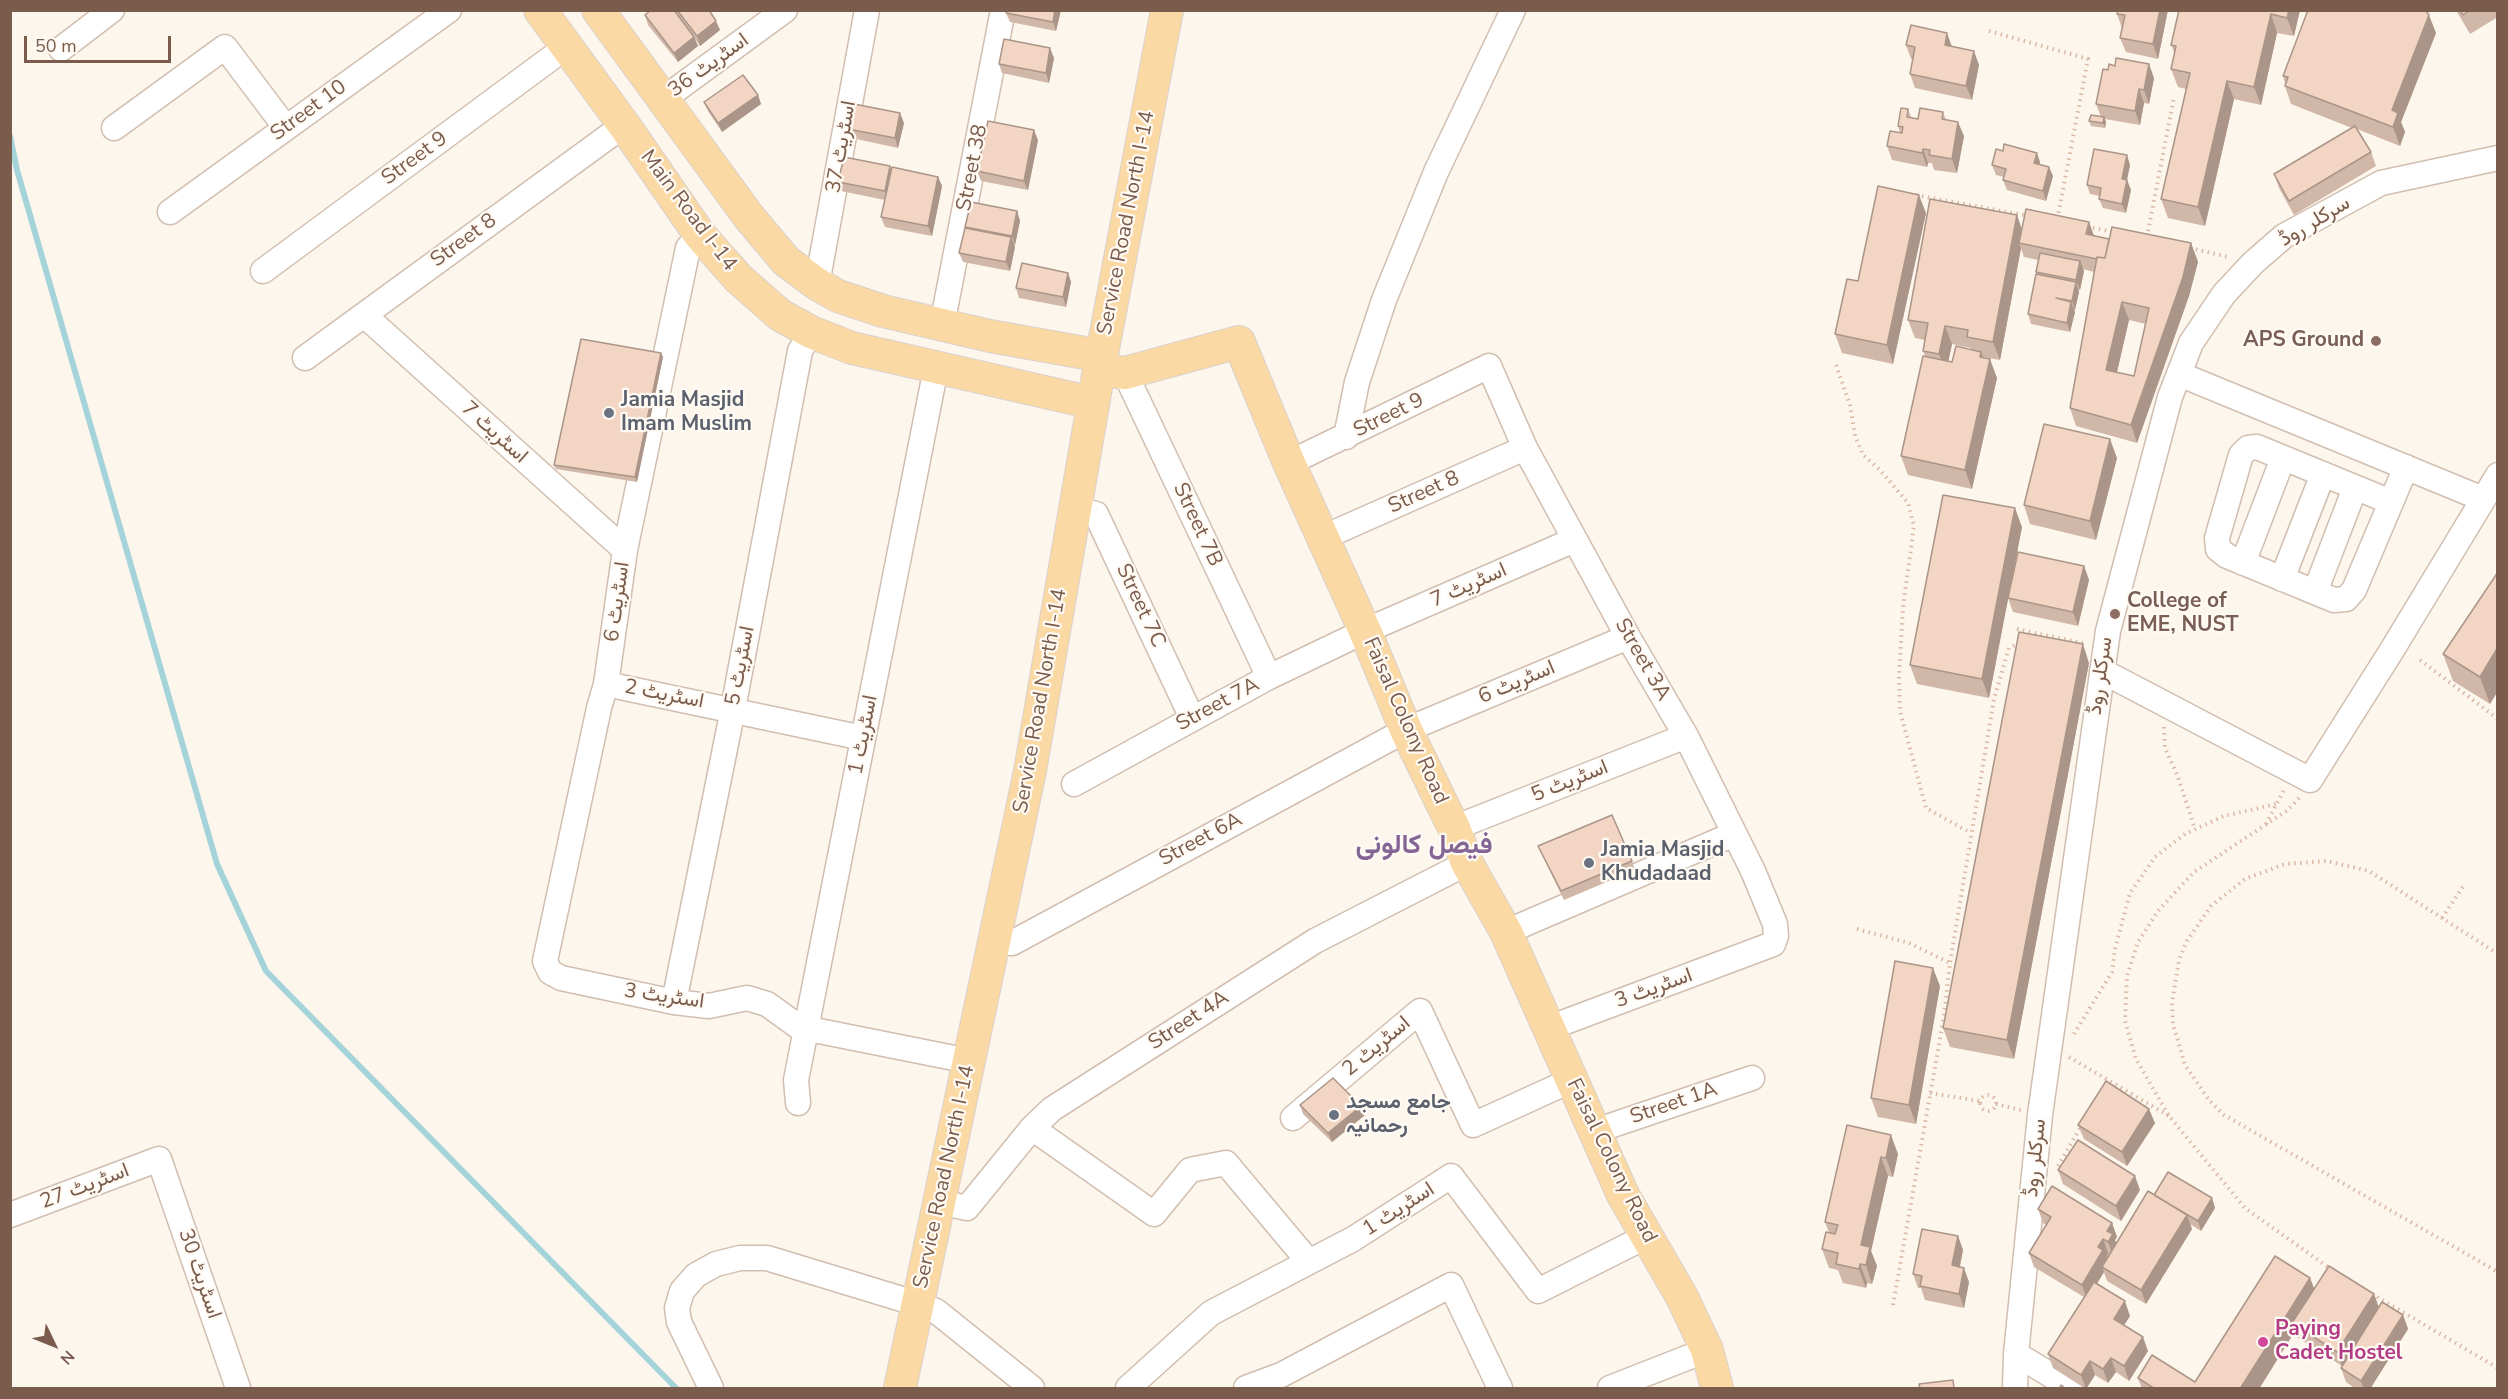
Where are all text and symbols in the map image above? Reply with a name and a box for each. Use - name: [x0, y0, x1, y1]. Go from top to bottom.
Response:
- scale bar: [27, 24, 174, 62]
- street label: اسٹریٹ 36: [664, 28, 754, 104]
- text: 50 m: [35, 34, 77, 58]
- street label: Street 10: [266, 75, 352, 147]
- street label: اسٹریٹ 37: [821, 99, 863, 195]
- street label: Service Road North I-14: [1093, 109, 1161, 337]
- street label: Street 38: [952, 122, 994, 214]
- street label: Street 9: [377, 127, 453, 191]
- street label: Main Road I-14: [634, 146, 742, 276]
- street label: سرکلر روڈ: [2275, 191, 2355, 253]
- street label: Street 8: [426, 209, 502, 273]
- place label: APS Ground: [2243, 328, 2364, 354]
- marker: APS Ground: [2369, 334, 2383, 348]
- place label: Jamia Masjid Imam Muslim: [621, 388, 752, 438]
- street label: Street 9: [1350, 388, 1428, 444]
- street label: اسٹریٹ 7: [456, 397, 532, 469]
- marker: Jamia Masjid Imam Muslim: [602, 406, 616, 420]
- street label: Street 8: [1384, 466, 1464, 520]
- street label: Street 7B: [1167, 479, 1227, 571]
- street label: اسٹریٹ 7: [1427, 558, 1511, 614]
- street label: اسٹریٹ 6: [600, 560, 636, 644]
- street label: Street 7C: [1110, 560, 1170, 652]
- street label: Service Road North I-14: [1009, 587, 1073, 815]
- place label: College of EME, NUST: [2127, 589, 2239, 639]
- marker: College of EME, NUST: [2108, 607, 2122, 621]
- street label: Street 3A: [1608, 614, 1676, 706]
- street label: اسٹریٹ 5: [721, 624, 761, 708]
- street label: Faisal Colony Road: [1357, 634, 1453, 808]
- street label: سرکلر روڈ: [2083, 635, 2119, 717]
- street label: اسٹریٹ 6: [1475, 656, 1559, 710]
- street label: Street 7A: [1172, 673, 1264, 737]
- street label: اسٹریٹ 2: [622, 675, 706, 715]
- street label: اسٹریٹ 1: [844, 693, 884, 777]
- street label: اسٹریٹ 5: [1528, 755, 1612, 809]
- street label: Street 6A: [1155, 808, 1247, 872]
- district label: فیصل کالونی: [1355, 830, 1493, 862]
- place label: Jamia Masjid Khudadaad: [1601, 838, 1724, 888]
- marker: Jamia Masjid Khudadaad: [1582, 856, 1596, 870]
- street label: اسٹریٹ 3: [1612, 963, 1696, 1015]
- street label: اسٹریٹ 3: [622, 979, 706, 1015]
- street label: Street 4A: [1144, 986, 1234, 1056]
- street label: اسٹریٹ 2: [1338, 1011, 1416, 1083]
- street label: Service Road North I-14: [909, 1063, 981, 1291]
- street label: Faisal Colony Road: [1560, 1075, 1662, 1247]
- street label: Street 1A: [1627, 1077, 1721, 1131]
- place label: جامع مسجد رحمانیہ: [1346, 1090, 1451, 1140]
- marker: جامع مسجد رحمانیہ: [1327, 1108, 1341, 1122]
- street label: سرکلر روڈ: [2019, 1118, 2053, 1198]
- street label: اسٹریٹ 27: [37, 1159, 133, 1215]
- street label: اسٹریٹ 1: [1358, 1177, 1440, 1243]
- street label: اسٹریٹ 30: [172, 1226, 226, 1322]
- north arrow: [24, 1315, 84, 1375]
- place label: Paying Cadet Hostel: [2275, 1317, 2403, 1367]
- marker: Paying Cadet Hostel: [2256, 1335, 2270, 1349]
- text: N: [55, 1345, 79, 1369]

